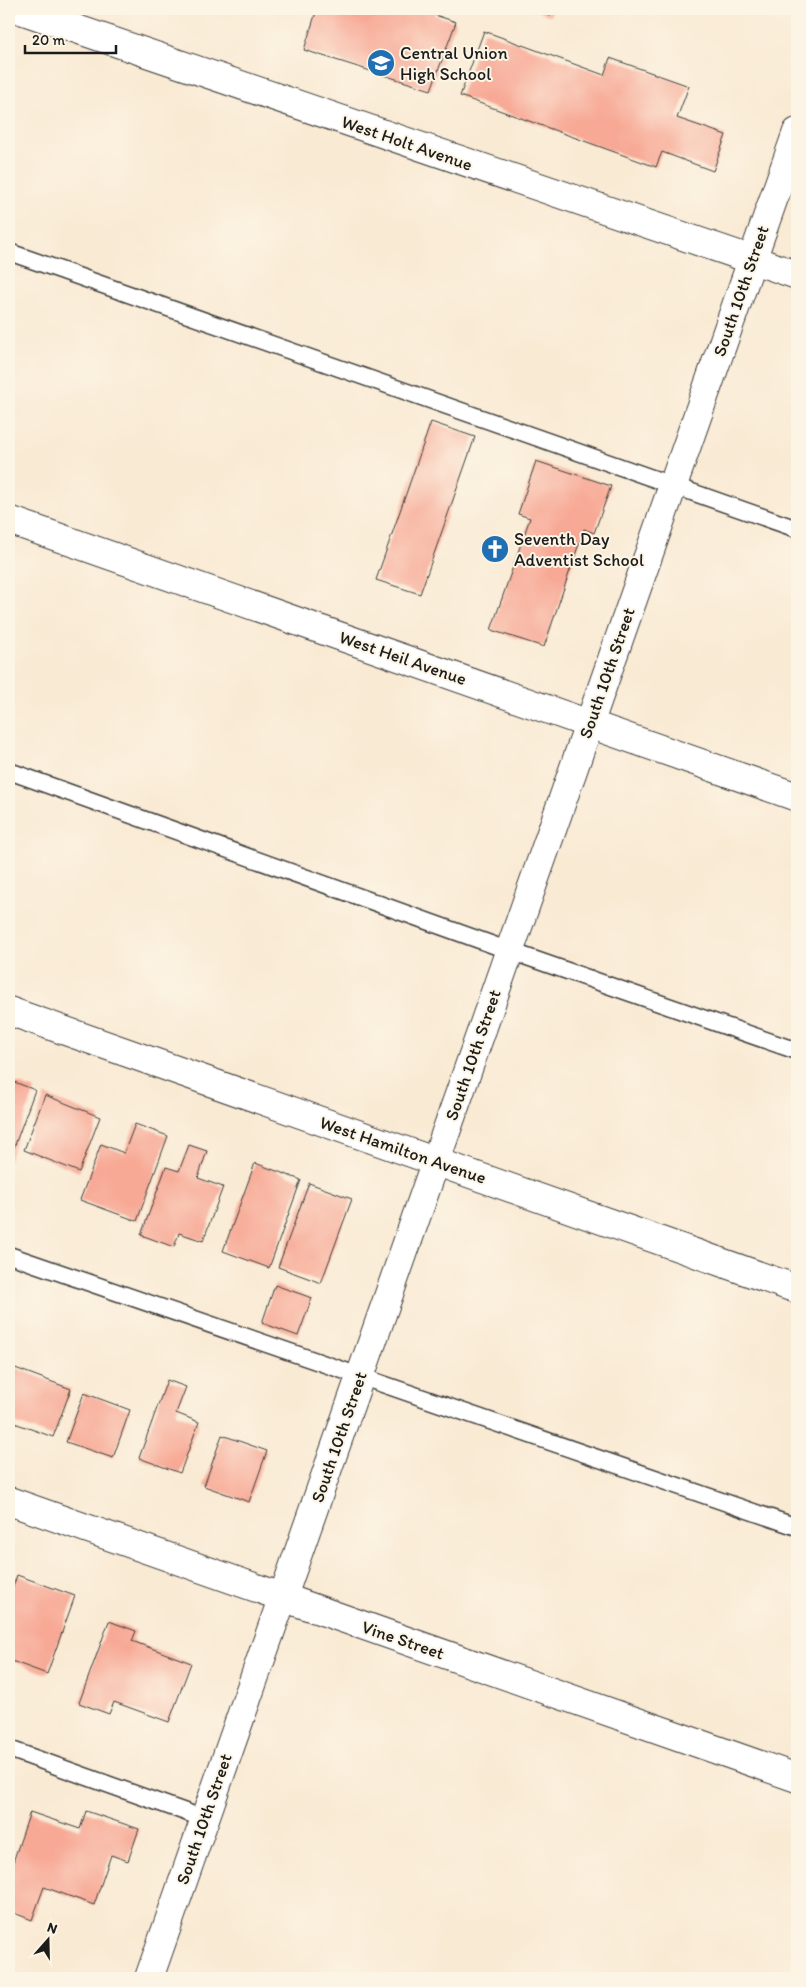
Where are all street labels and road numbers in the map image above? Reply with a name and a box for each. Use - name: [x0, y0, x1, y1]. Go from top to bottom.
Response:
- street label: West Holt Avenue: [339, 110, 475, 176]
- street label: South 10th Street: [708, 222, 774, 359]
- street label: South 10th Street: [574, 604, 640, 741]
- street label: West Heil Avenue: [336, 626, 470, 690]
- street label: South 10th Street: [440, 986, 506, 1123]
- street label: West Hamilton Avenue: [317, 1111, 489, 1189]
- street label: South 10th Street: [306, 1368, 372, 1505]
- street label: Vine Street: [359, 1616, 447, 1664]
- street label: South 10th Street: [171, 1750, 237, 1887]

